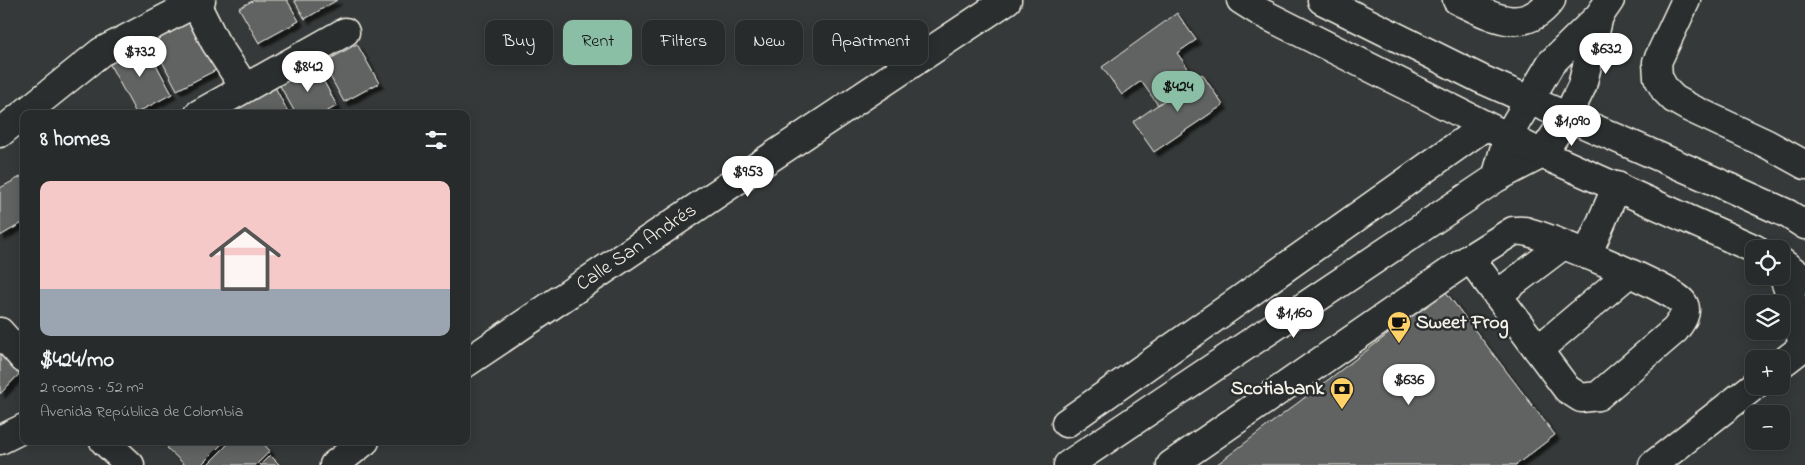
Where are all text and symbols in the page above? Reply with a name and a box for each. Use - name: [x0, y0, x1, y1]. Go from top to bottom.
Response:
- chip: Buy: [485, 20, 553, 65]
- chip: Rent: [563, 20, 632, 65]
- chip: Filters: [642, 20, 725, 65]
- chip: New: [735, 20, 803, 65]
- chip: Apartment: [813, 20, 928, 65]
- pin: $632: [1576, 32, 1636, 75]
- pin: $732: [110, 36, 170, 78]
- text: $632: [1590, 37, 1622, 61]
- text: $732: [125, 40, 155, 64]
- pin: $842: [278, 51, 338, 93]
- text: $842: [293, 55, 323, 79]
- pin: $424: [1148, 70, 1208, 113]
- text: $424: [1163, 75, 1193, 99]
- pin: $1,090: [1531, 104, 1613, 147]
- text: $1,090: [1554, 109, 1590, 133]
- text: 8 homes: [40, 125, 110, 155]
- icon: filters: [422, 126, 450, 154]
- pin: $953: [718, 156, 778, 198]
- text: $953: [733, 160, 763, 184]
- street label: Calle San Andrés: [571, 197, 703, 299]
- icon: home: [200, 214, 290, 304]
- map controls: [1745, 240, 1790, 450]
- button: locate: [1745, 240, 1790, 285]
- button: layers: [1745, 295, 1790, 340]
- pin: $1,160: [1253, 296, 1335, 339]
- text: $1,160: [1276, 301, 1312, 325]
- place label: Sweet Frog: [1416, 309, 1509, 339]
- cafe icon: Sweet Frog: [1386, 310, 1412, 344]
- text: $424/mo: [40, 346, 114, 376]
- button: +: [1745, 350, 1790, 395]
- pin: $636: [1379, 364, 1439, 406]
- text: $636: [1394, 368, 1424, 392]
- place label: Scotiabank: [1231, 375, 1325, 404]
- text: 2 rooms · 52 m²: [40, 376, 144, 400]
- bank icon: Scotiabank: [1329, 376, 1355, 410]
- text: Avenida República de Colombia: [40, 400, 243, 424]
- button: −: [1745, 405, 1790, 450]

